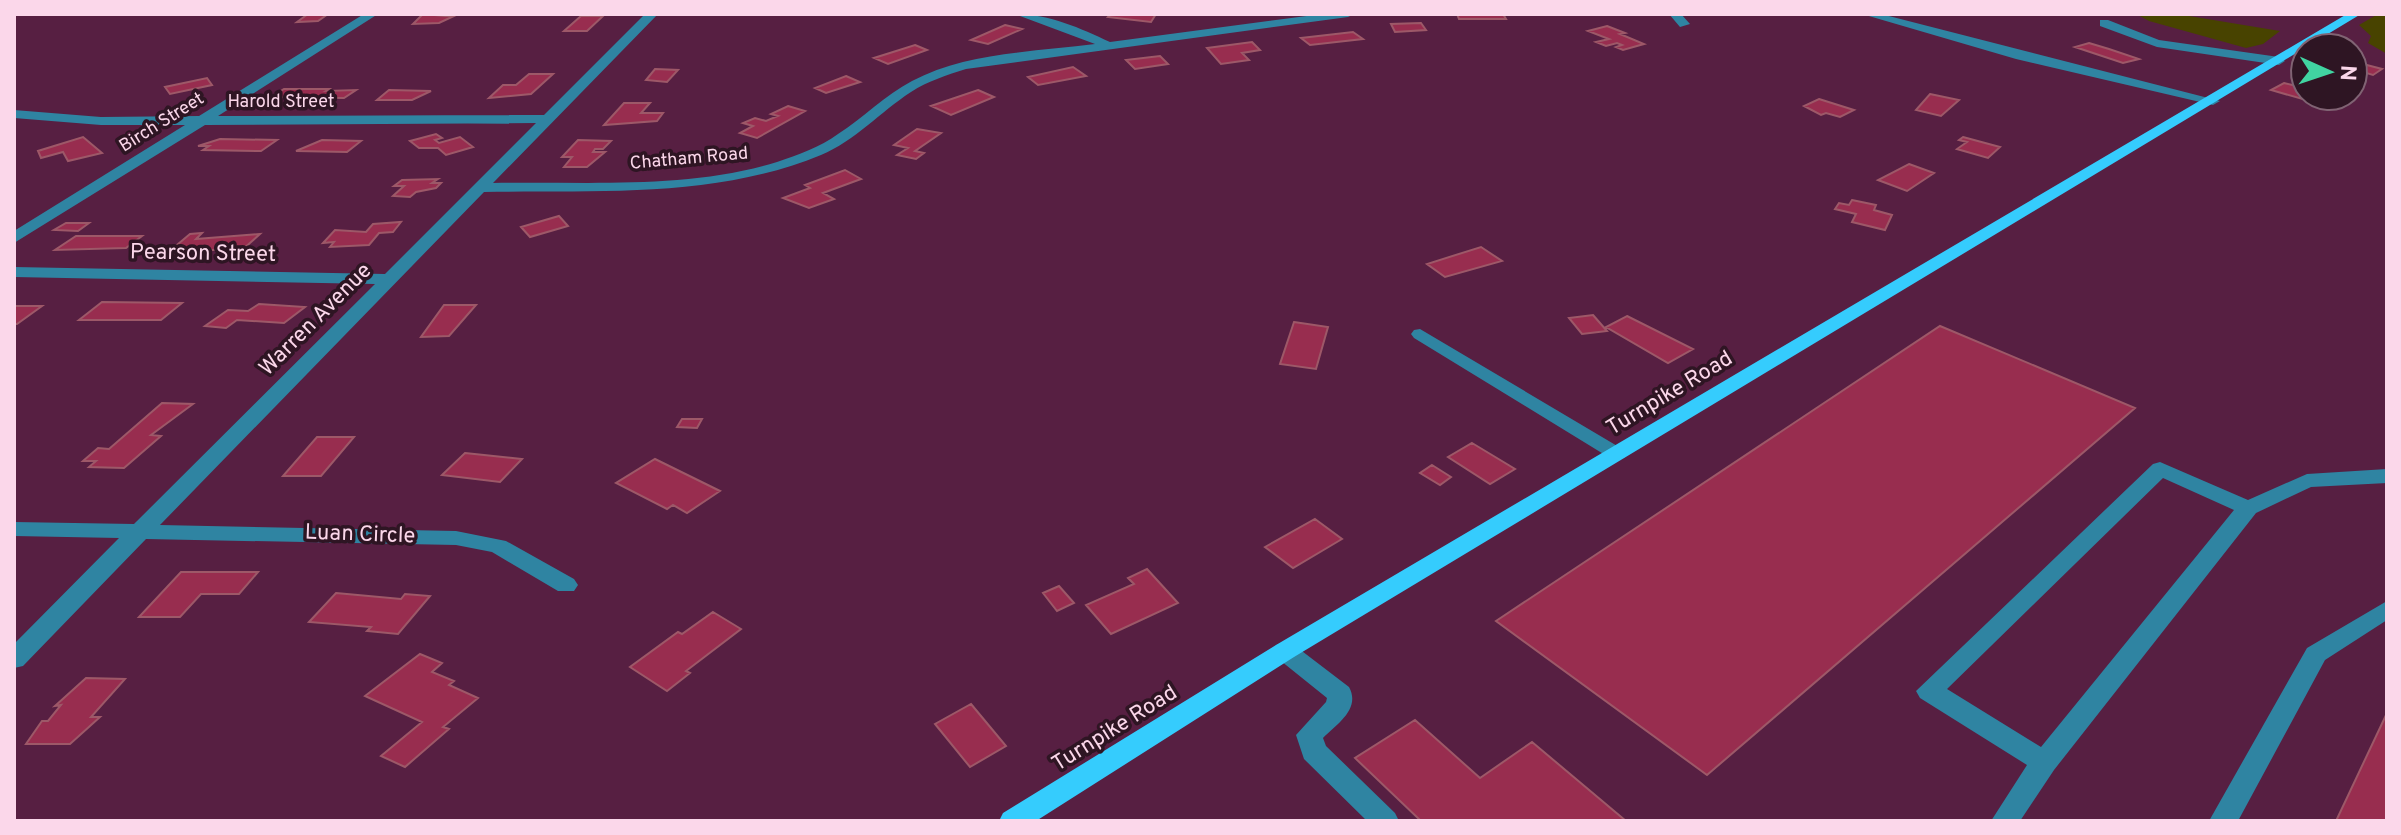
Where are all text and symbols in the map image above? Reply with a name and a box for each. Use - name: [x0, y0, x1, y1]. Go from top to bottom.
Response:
- north arrow: [2289, 32, 2369, 112]
- text: N: [2333, 64, 2360, 82]
- street label: Birch Street: [115, 88, 209, 158]
- street label: Harold Street: [228, 91, 334, 114]
- street label: Chatham Road: [629, 142, 749, 176]
- street label: Pearson Street: [130, 239, 276, 269]
- street label: Warren Avenue: [254, 258, 378, 382]
- street label: Turnpike Road: [1602, 346, 1738, 442]
- street label: Luan Circle: [304, 520, 416, 550]
- street label: Turnpike Road: [1047, 680, 1183, 778]

